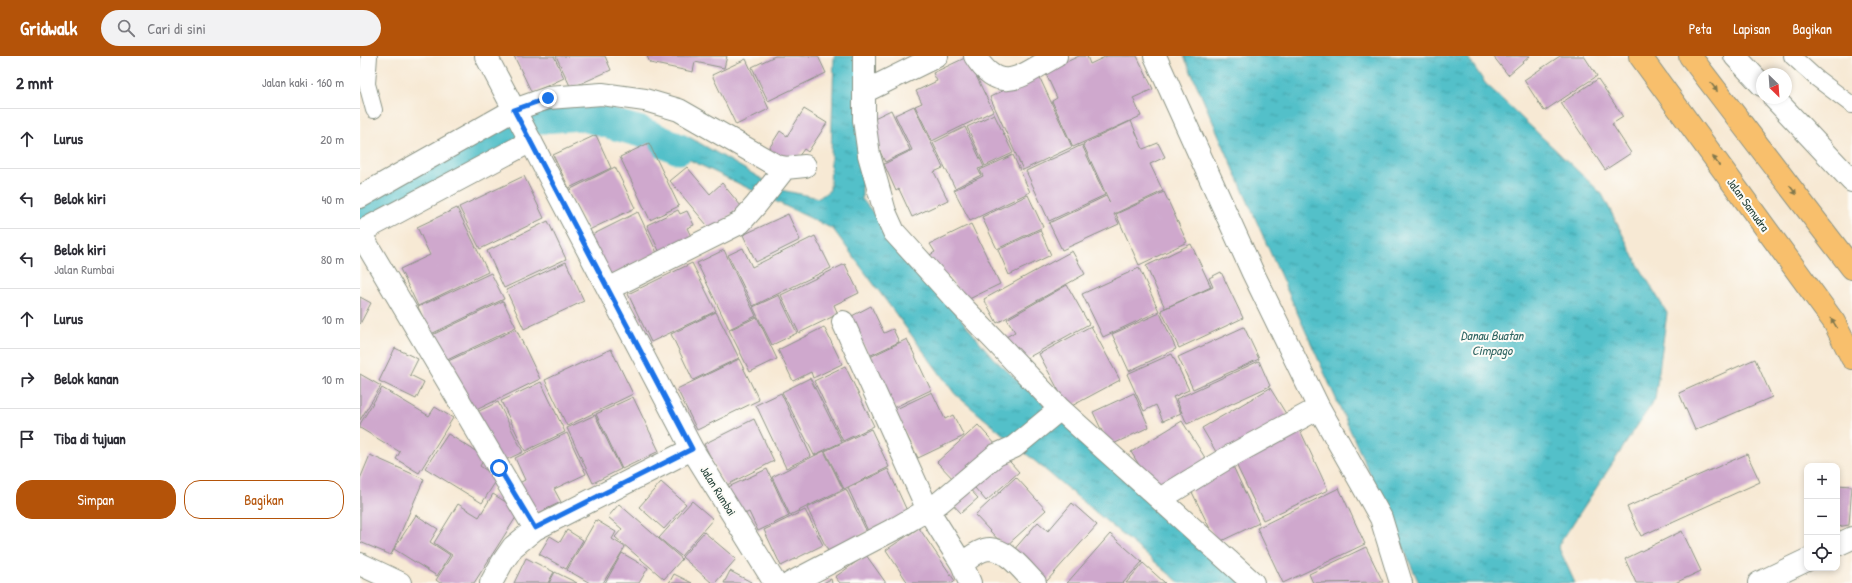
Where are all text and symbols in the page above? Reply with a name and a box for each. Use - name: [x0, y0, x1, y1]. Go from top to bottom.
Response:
- search box: [101, 10, 381, 46]
- text: Gridwalk: [20, 15, 77, 41]
- icon: search: [115, 17, 137, 39]
- text: Cari di sini: [147, 18, 206, 39]
- text: Peta: [1689, 19, 1711, 38]
- text: Lapisan: [1733, 19, 1770, 38]
- text: Bagikan: [1792, 19, 1832, 38]
- north arrow: [1756, 68, 1792, 104]
- text: 2 mnt: [16, 71, 53, 94]
- text: Jalan kaki · 160 m: [262, 73, 344, 91]
- one-way arrow: [1710, 82, 1718, 92]
- route end: [539, 89, 557, 107]
- icon: ahead: [16, 128, 38, 150]
- text: Lurus: [54, 128, 83, 149]
- text: 20 m: [320, 130, 344, 148]
- one-way arrow: [1712, 156, 1721, 167]
- street label: Jalan Samudra: [1723, 174, 1774, 235]
- one-way arrow: [1788, 185, 1797, 196]
- icon: left: [16, 188, 38, 210]
- text: Belok kiri: [54, 188, 106, 209]
- text: 40 m: [321, 190, 344, 208]
- text: Belok kiri: [54, 239, 106, 260]
- icon: left: [16, 248, 38, 270]
- text: 80 m: [321, 250, 344, 268]
- text: Jalan Rumbai: [54, 260, 115, 278]
- icon: ahead: [16, 308, 38, 330]
- text: Lurus: [54, 308, 83, 329]
- text: 10 m: [322, 310, 344, 328]
- one-way arrow: [1830, 317, 1837, 329]
- water label: Danau Buatan Cimpago: [1461, 326, 1525, 360]
- icon: right: [16, 368, 38, 390]
- text: Belok kanan: [54, 368, 119, 389]
- text: 10 m: [322, 370, 344, 388]
- icon: arrive: [16, 428, 38, 450]
- text: Tiba di tujuan: [54, 428, 126, 449]
- route start: [490, 459, 508, 477]
- street label: Jalan Rumbai: [696, 462, 740, 519]
- map controls: [1804, 463, 1840, 571]
- button: +: [1804, 463, 1840, 499]
- button: Simpan: [16, 480, 176, 519]
- button: Bagikan: [184, 480, 344, 519]
- button: −: [1804, 499, 1840, 535]
- button: locate: [1804, 535, 1840, 571]

